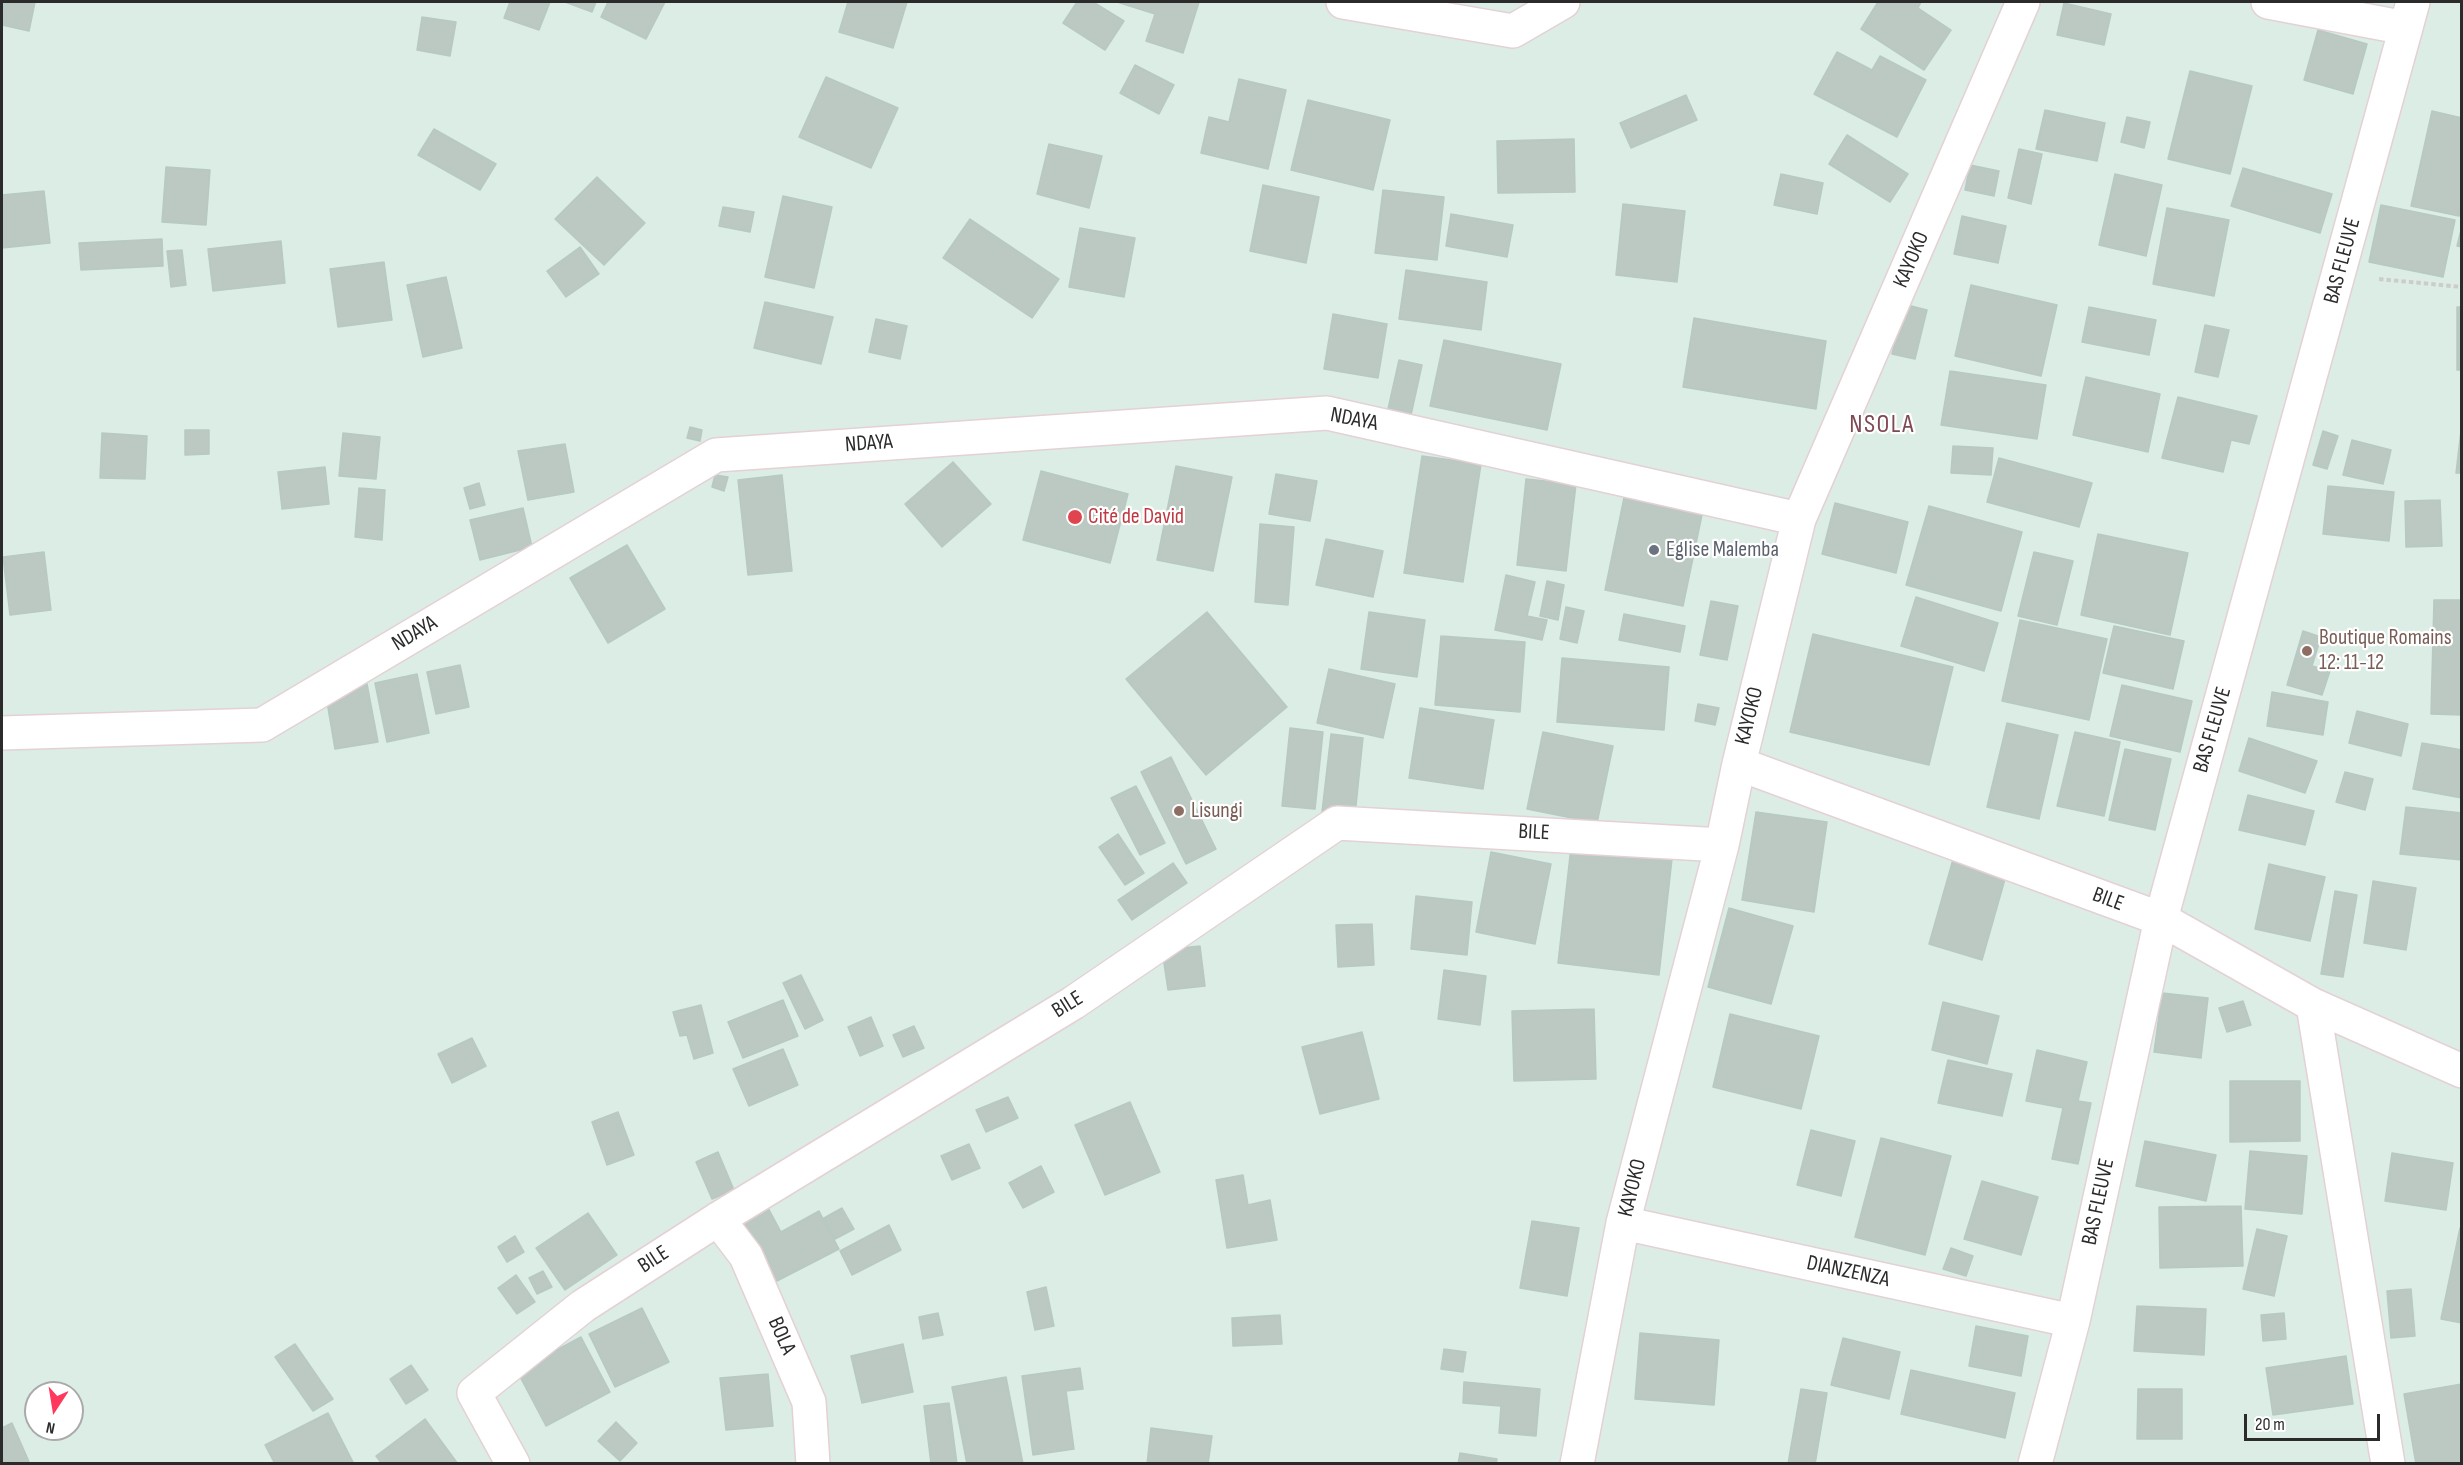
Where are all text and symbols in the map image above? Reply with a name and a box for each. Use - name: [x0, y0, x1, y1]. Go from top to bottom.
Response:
- street label: BAS FLEUVE: [2319, 215, 2367, 307]
- street label: KAYOKO: [1888, 228, 1936, 292]
- street label: NDAYA: [1328, 402, 1380, 438]
- district label: NSOLA: [1849, 409, 1915, 441]
- street label: NDAYA: [844, 429, 894, 459]
- place label: Cité de David: [1088, 504, 1184, 530]
- marker: Cité de David: [1066, 508, 1084, 526]
- place label: Eglise Malemba: [1666, 537, 1779, 563]
- marker: Eglise Malemba: [1647, 543, 1661, 557]
- street label: NDAYA: [388, 610, 442, 658]
- place label: Boutique Romains 12: 11-12: [2319, 625, 2452, 676]
- marker: Boutique Romains 12: 11-12: [2300, 644, 2314, 658]
- street label: KAYOKO: [1730, 684, 1770, 748]
- street label: BAS FLEUVE: [2188, 684, 2238, 776]
- place label: Lisungi: [1191, 798, 1243, 824]
- marker: Lisungi: [1172, 804, 1186, 818]
- street label: BILE: [1518, 819, 1550, 847]
- street label: BILE: [2089, 882, 2127, 918]
- street label: BILE: [1048, 985, 1088, 1025]
- street label: KAYOKO: [1613, 1156, 1653, 1220]
- street label: BAS FLEUVE: [2077, 1156, 2121, 1248]
- street label: BILE: [634, 1240, 674, 1280]
- street label: DIANZENZA: [1804, 1250, 1892, 1294]
- street label: BOLA: [761, 1313, 801, 1359]
- north arrow: [24, 1381, 84, 1441]
- scale bar: [2247, 1402, 2384, 1440]
- text: 20 m: [2255, 1414, 2285, 1435]
- text: N: [44, 1417, 57, 1437]

